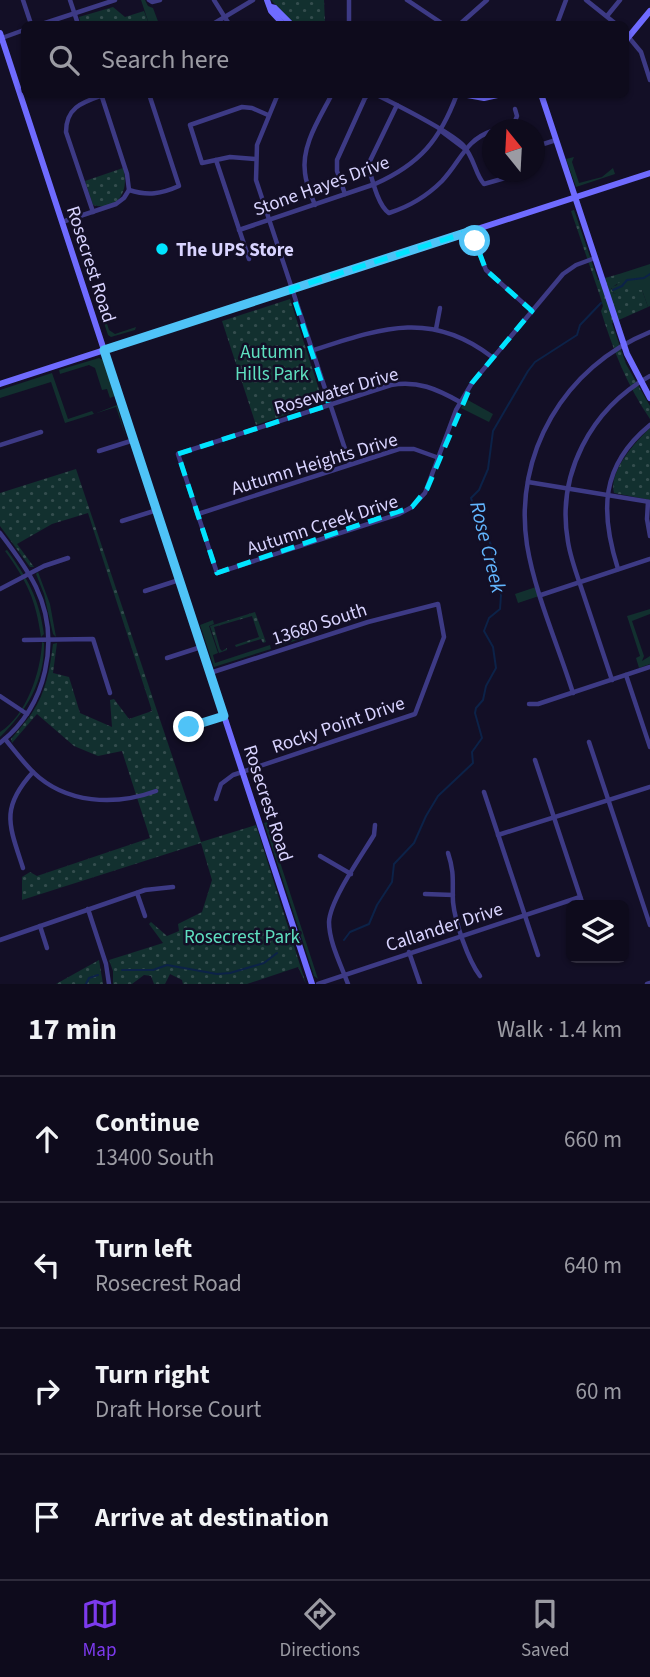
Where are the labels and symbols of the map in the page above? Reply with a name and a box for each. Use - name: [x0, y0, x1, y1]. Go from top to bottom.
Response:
- north arrow: [482, 119, 545, 182]
- street label: Stone Hayes Drive: [250, 149, 393, 224]
- street label: Rosecrest Road: [59, 203, 122, 326]
- route start: [459, 225, 490, 256]
- place label: The UPS Store: [176, 237, 294, 264]
- marker: The UPS Store: [154, 241, 170, 257]
- park label: Autumn Hills Park: [235, 339, 310, 388]
- street label: Rosewater Drive: [271, 361, 402, 422]
- street label: Autumn Heights Drive: [228, 426, 401, 503]
- street label: Autumn Creek Drive: [243, 488, 402, 563]
- water label: Rose Creek: [462, 498, 514, 597]
- street label: 13680 South: [268, 596, 371, 652]
- street label: Rocky Point Drive: [269, 690, 408, 761]
- route end: [173, 711, 204, 742]
- street label: Rosecrest Road: [236, 742, 299, 865]
- street label: Callander Drive: [382, 896, 506, 959]
- park label: Rosecrest Park: [184, 924, 301, 951]

